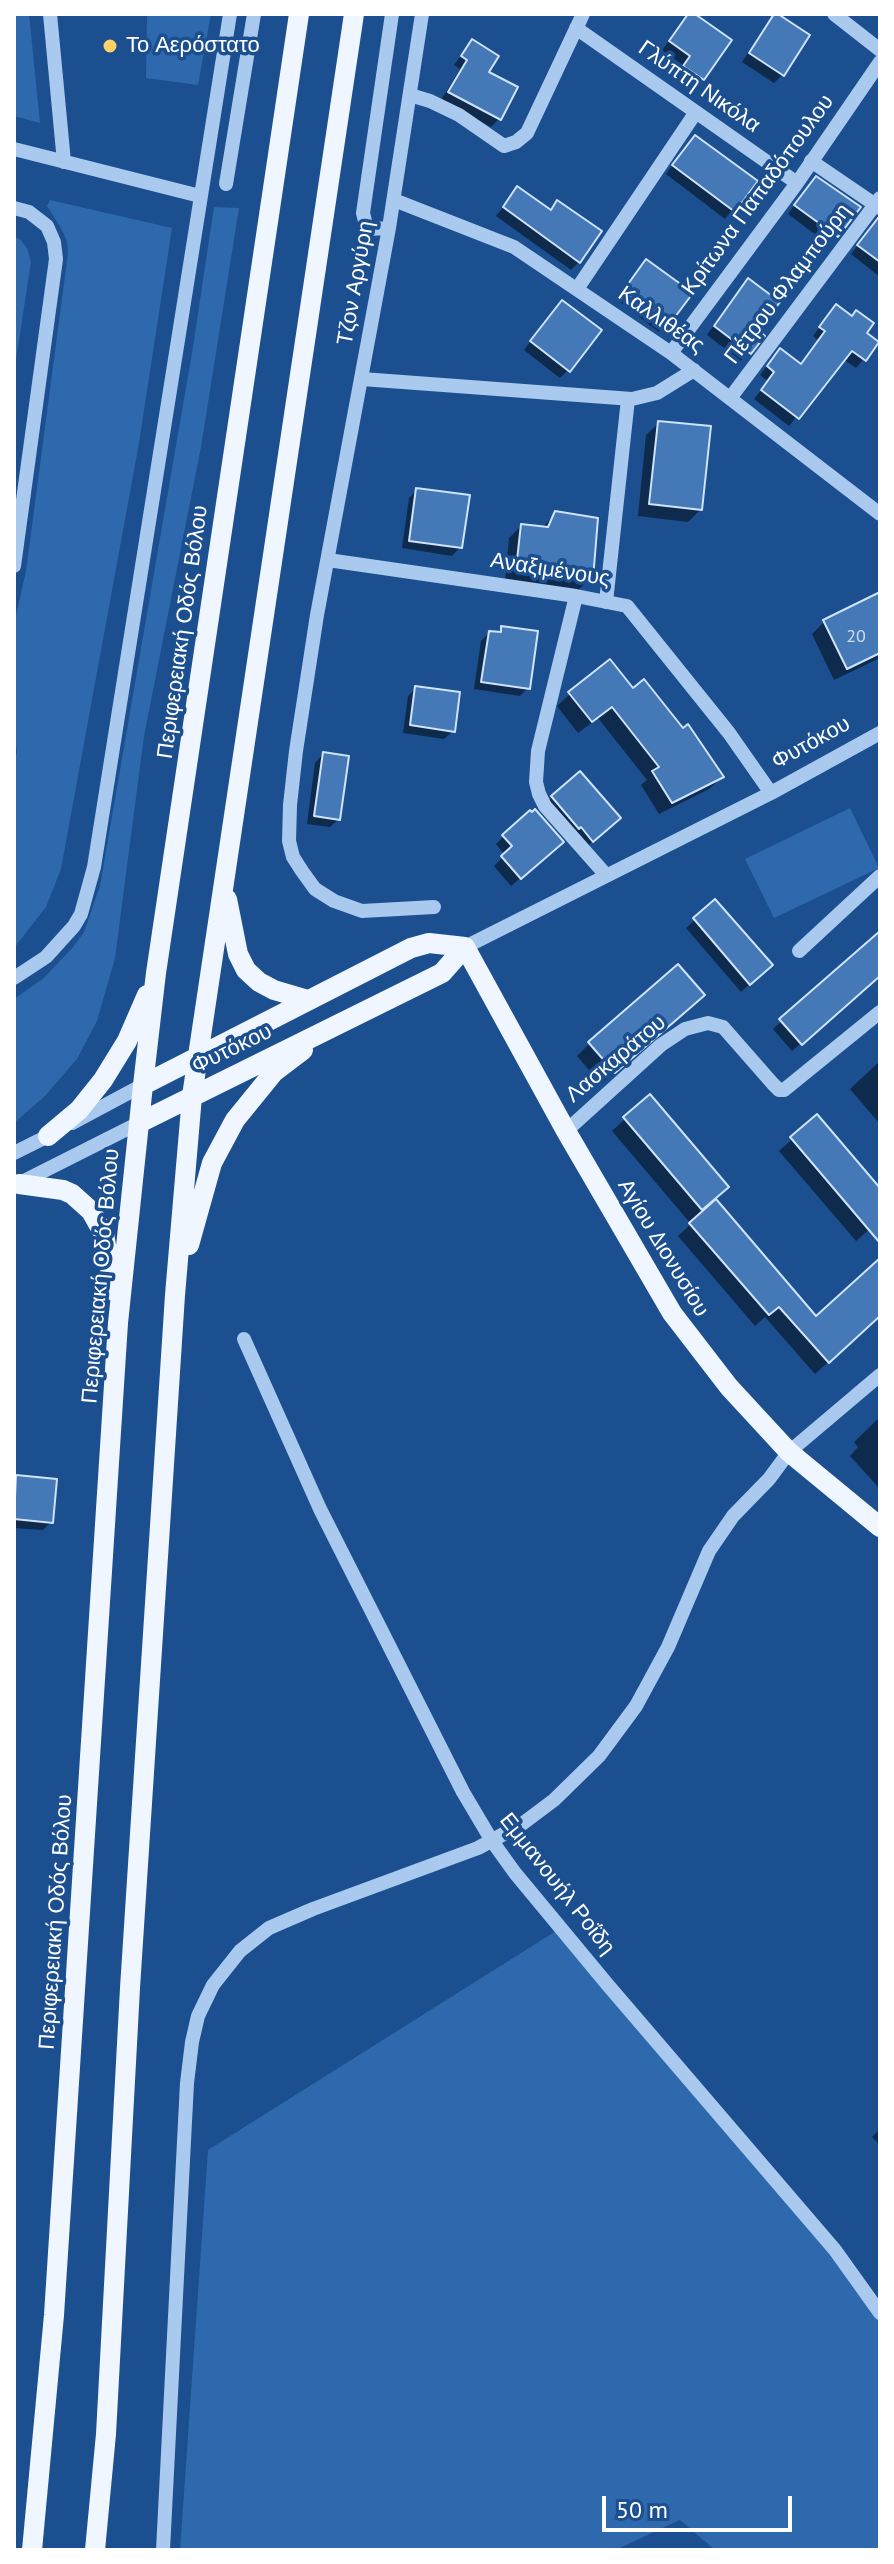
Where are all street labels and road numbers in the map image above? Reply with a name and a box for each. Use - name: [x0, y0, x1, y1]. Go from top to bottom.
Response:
- street label: Γλύπτη Νικόλα: [633, 35, 765, 139]
- street label: Κρίτωνα Παπαδόπουλου: [676, 90, 840, 300]
- street label: Πέτρου Φλαμπούρη: [719, 199, 857, 369]
- street label: Τζον Αργύρη: [332, 219, 380, 347]
- street label: Καλλιθέας: [613, 281, 709, 359]
- street label: Περιφερειακή Οδός Βόλου: [152, 504, 214, 760]
- street label: Αναξιμένους: [488, 548, 612, 592]
- street label: Φυτόκου: [767, 711, 855, 775]
- street label: Λασκαράτου: [561, 1010, 671, 1108]
- street label: Φυτόκου: [188, 1018, 276, 1080]
- street label: Περιφερειακή Οδός Βόλου: [77, 1147, 125, 1405]
- street label: Αγίου Διονυσίου: [612, 1174, 714, 1322]
- street label: Περιφερειακή Οδός Βόλου: [34, 1794, 78, 2050]
- street label: Εμμανουήλ Ροΐδη: [494, 1808, 620, 1960]

